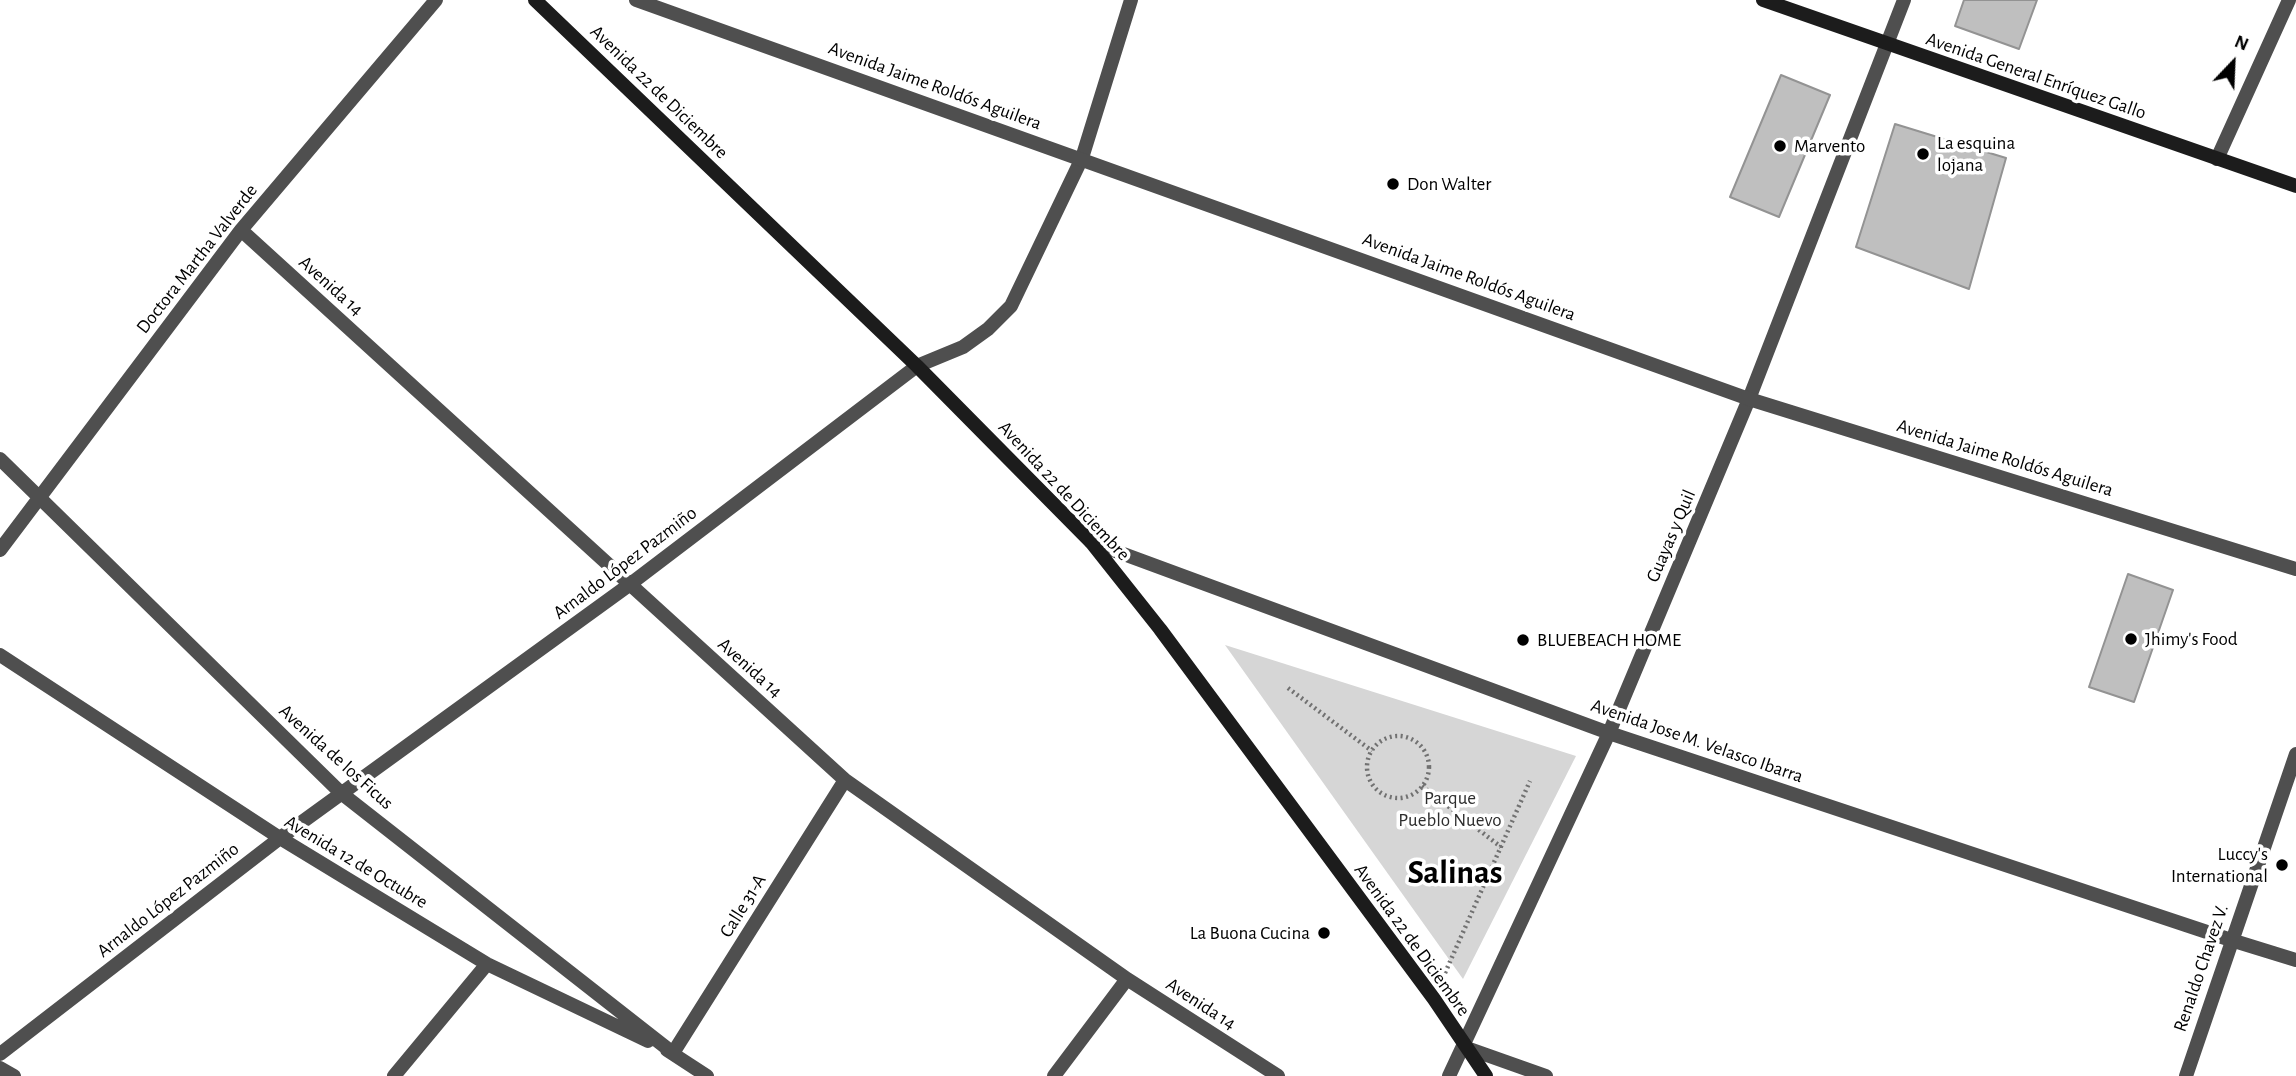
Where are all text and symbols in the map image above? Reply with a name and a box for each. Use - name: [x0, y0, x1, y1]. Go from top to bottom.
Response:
- street label: Avenida 22 de Diciembre: [585, 20, 733, 164]
- street label: Avenida General Enríquez Gallo: [1923, 28, 2149, 124]
- north arrow: [2198, 28, 2268, 98]
- text: N: [2232, 32, 2251, 55]
- street label: Avenida Jaime Roldós Aguilera: [825, 37, 1045, 135]
- place label: La esquina lojana: [1937, 132, 2015, 176]
- place label: Marvento: [1794, 135, 1865, 157]
- marker: Marvento: [1772, 138, 1788, 154]
- marker: La esquina lojana: [1915, 146, 1931, 162]
- place label: Don Walter: [1407, 173, 1491, 195]
- marker: Don Walter: [1385, 176, 1401, 192]
- street label: Doctora Martha Valverde: [132, 180, 262, 338]
- street label: Avenida Jaime Roldós Aguilera: [1359, 228, 1579, 326]
- street label: Avenida 14: [294, 251, 368, 321]
- street label: Avenida Jaime Roldós Aguilera: [1894, 414, 2116, 502]
- street label: Avenida 22 de Diciembre: [993, 416, 1135, 566]
- street label: Guayas y Quil: [1641, 486, 1701, 586]
- street label: Arnaldo López Pazmiño: [549, 502, 701, 624]
- place label: Jhimy's Food: [2145, 628, 2238, 650]
- place label: BLUEBEACH HOME: [1537, 629, 1681, 651]
- marker: Jhimy's Food: [2123, 631, 2139, 647]
- marker: BLUEBEACH HOME: [1515, 632, 1531, 648]
- street label: Avenida 14: [713, 633, 787, 703]
- street label: Avenida Jose M. Velasco Ibarra: [1588, 694, 1806, 788]
- street label: Avenida de los Ficus: [274, 700, 398, 814]
- park label: Parque Pueblo Nuevo: [1398, 787, 1502, 831]
- street label: Avenida 12 de Octubre: [280, 810, 432, 914]
- street label: Arnaldo López Pazmiño: [93, 838, 243, 962]
- place label: Luccy's International: [2171, 843, 2268, 887]
- district label: Salinas: [1407, 853, 1503, 893]
- marker: Luccy's International: [2274, 857, 2290, 873]
- street label: Avenida 22 de Diciembre: [1349, 859, 1475, 1021]
- street label: Calle 31-A: [715, 870, 771, 942]
- street label: Renaldo Chavez V.: [2169, 901, 2233, 1035]
- place label: La Buona Cucina: [1190, 922, 1310, 944]
- marker: La Buona Cucina: [1316, 925, 1332, 941]
- street label: Avenida 14: [1162, 973, 1240, 1035]

